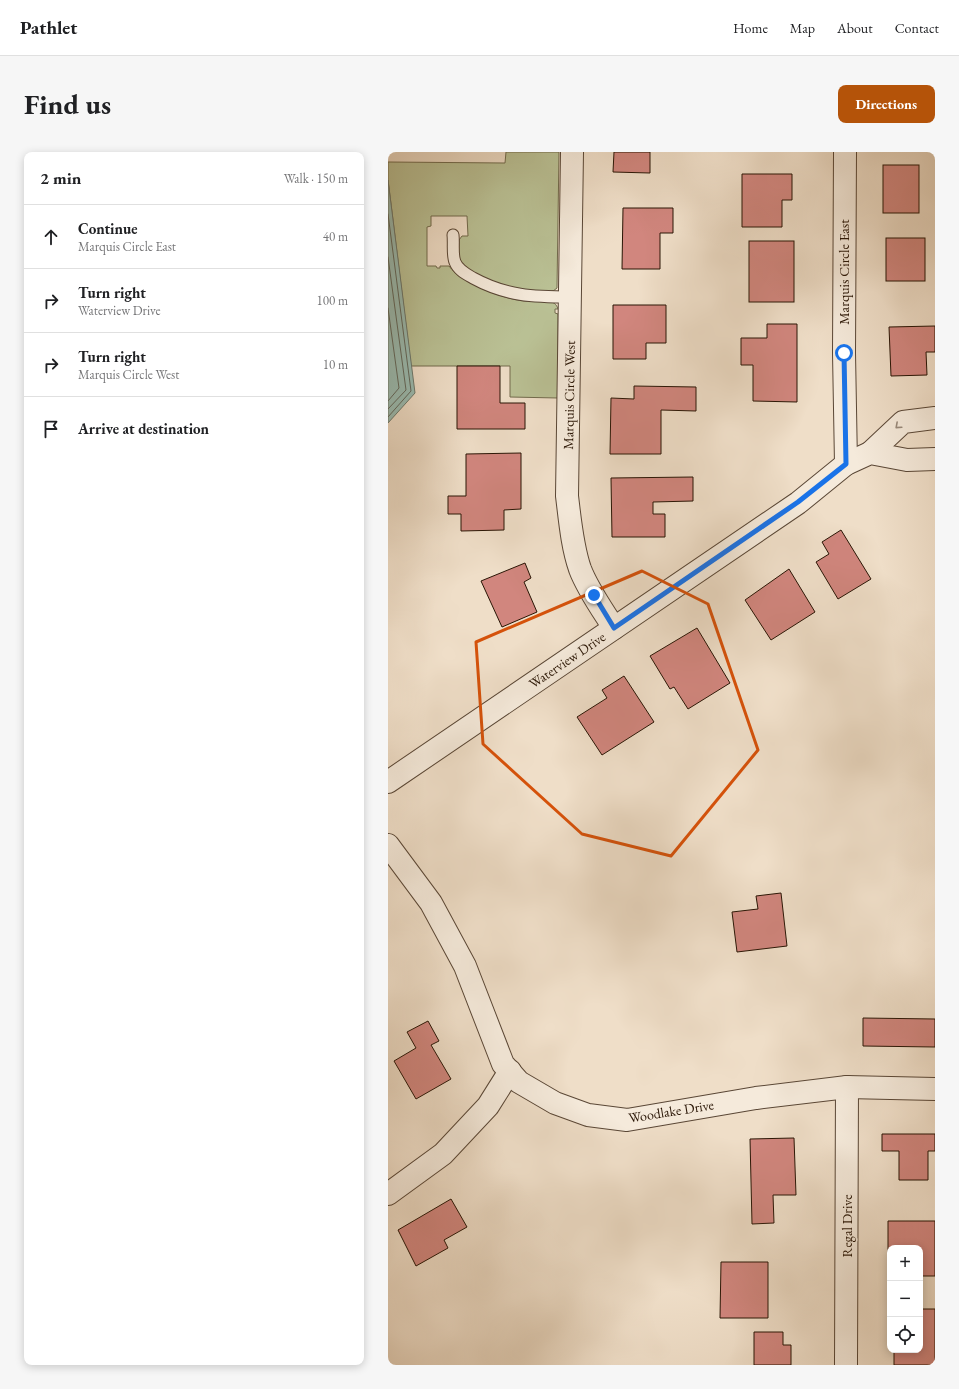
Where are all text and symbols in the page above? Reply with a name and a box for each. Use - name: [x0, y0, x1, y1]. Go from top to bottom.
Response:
- text: Pathlet: [20, 15, 77, 40]
- text: Home: [733, 19, 768, 37]
- text: Map: [790, 19, 815, 37]
- text: About: [837, 19, 873, 37]
- text: Contact: [895, 19, 939, 37]
- button: Directions: [838, 85, 935, 123]
- text: Find us: [24, 86, 111, 122]
- text: 2 min: [40, 167, 81, 189]
- text: Walk · 150 m: [284, 170, 348, 187]
- text: Continue: [78, 219, 138, 238]
- street label: Marquis Circle East: [835, 219, 853, 325]
- icon: ahead: [40, 226, 62, 248]
- text: 40 m: [323, 228, 348, 245]
- text: Marquis Circle East: [78, 238, 176, 255]
- text: Turn right: [78, 283, 146, 302]
- icon: right: [40, 290, 62, 312]
- text: 100 m: [317, 292, 348, 309]
- text: Waterview Drive: [78, 302, 161, 319]
- street label: Marquis Circle West: [559, 340, 579, 450]
- route start: [835, 344, 853, 362]
- text: Turn right: [78, 347, 146, 366]
- icon: right: [40, 354, 62, 376]
- text: 10 m: [323, 356, 348, 373]
- text: Marquis Circle West: [78, 366, 179, 383]
- icon: arrive: [40, 418, 62, 440]
- text: Arrive at destination: [78, 419, 209, 438]
- one-way arrow: [896, 422, 903, 429]
- route end: [585, 586, 603, 604]
- street label: Waterview Drive: [525, 627, 609, 692]
- street label: Woodlake Drive: [627, 1095, 715, 1127]
- street label: Regal Drive: [838, 1194, 856, 1258]
- map controls: [887, 1245, 923, 1353]
- button: +: [887, 1245, 923, 1281]
- button: −: [887, 1281, 923, 1317]
- button: locate: [887, 1317, 923, 1353]

